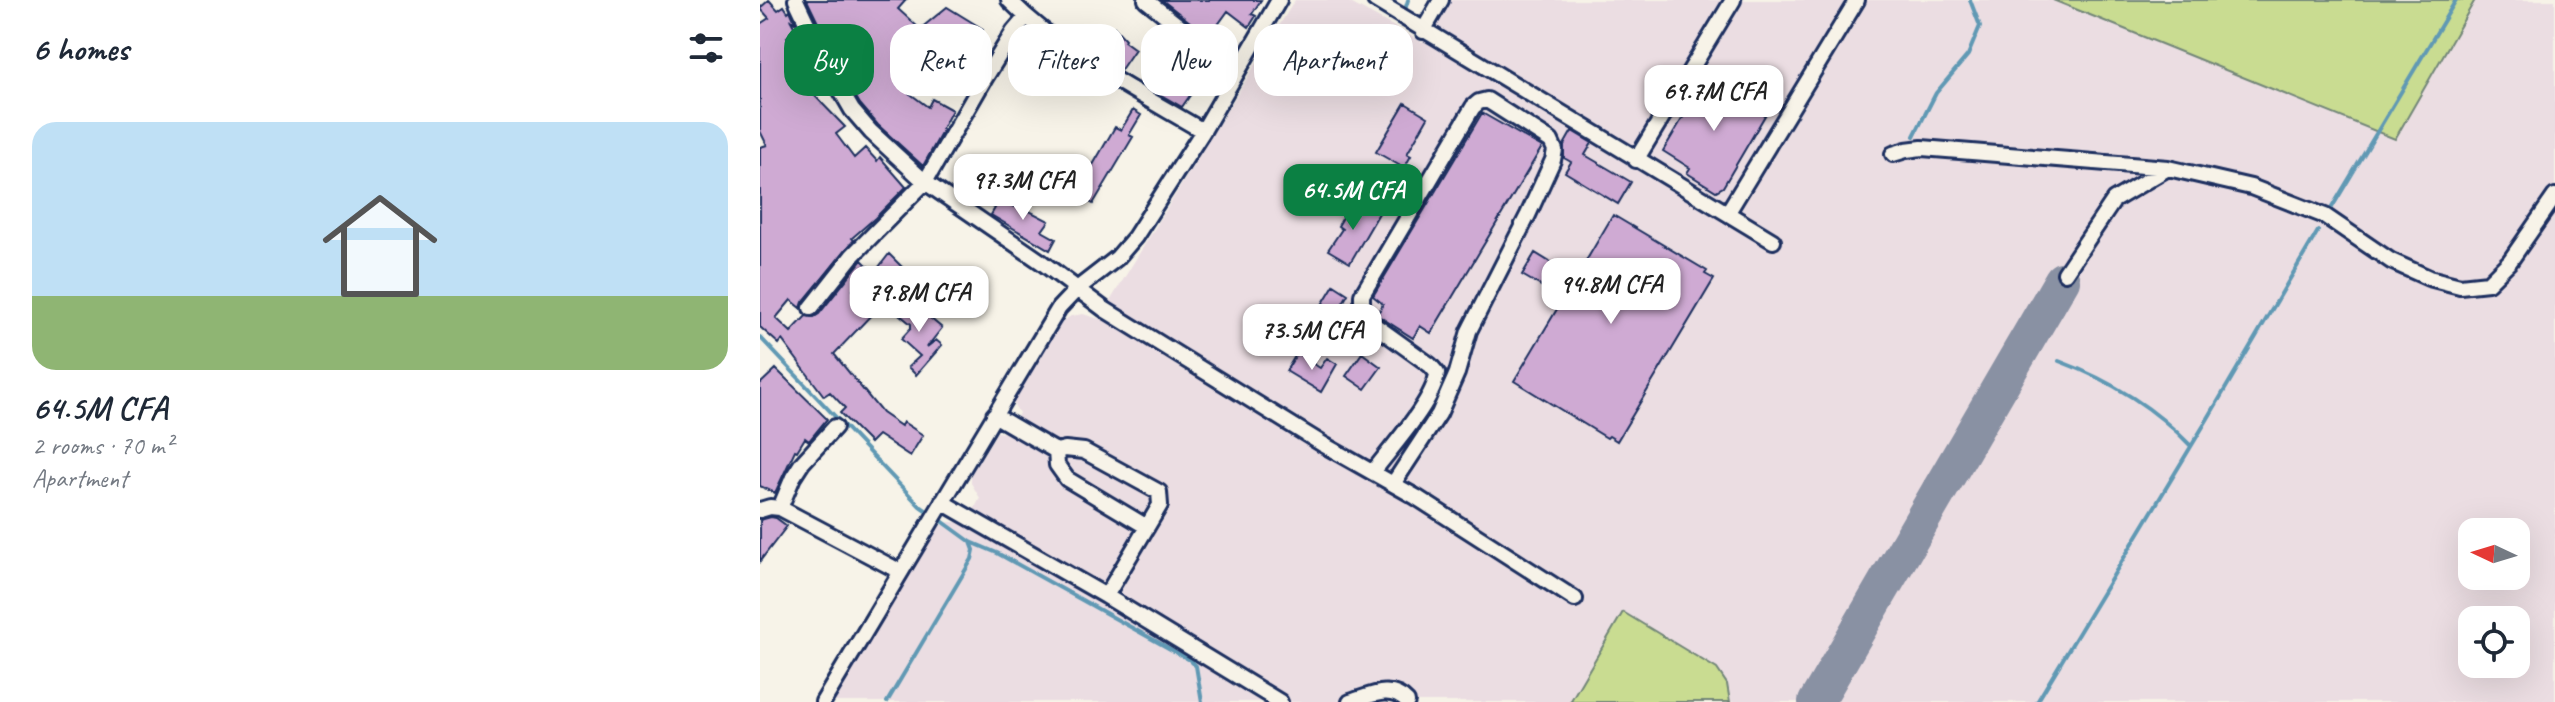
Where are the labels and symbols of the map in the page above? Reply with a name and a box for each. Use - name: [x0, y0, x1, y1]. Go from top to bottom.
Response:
- pin: 69.7M CFA: [1622, 65, 1806, 133]
- pin: 97.3M CFA: [931, 154, 1115, 222]
- pin: 64.5M CFA: [1261, 164, 1445, 232]
- pin: 94.8M CFA: [1519, 258, 1703, 326]
- pin: 79.8M CFA: [827, 266, 1011, 334]
- pin: 73.5M CFA: [1220, 304, 1404, 372]
- north arrow: [2458, 518, 2530, 590]

